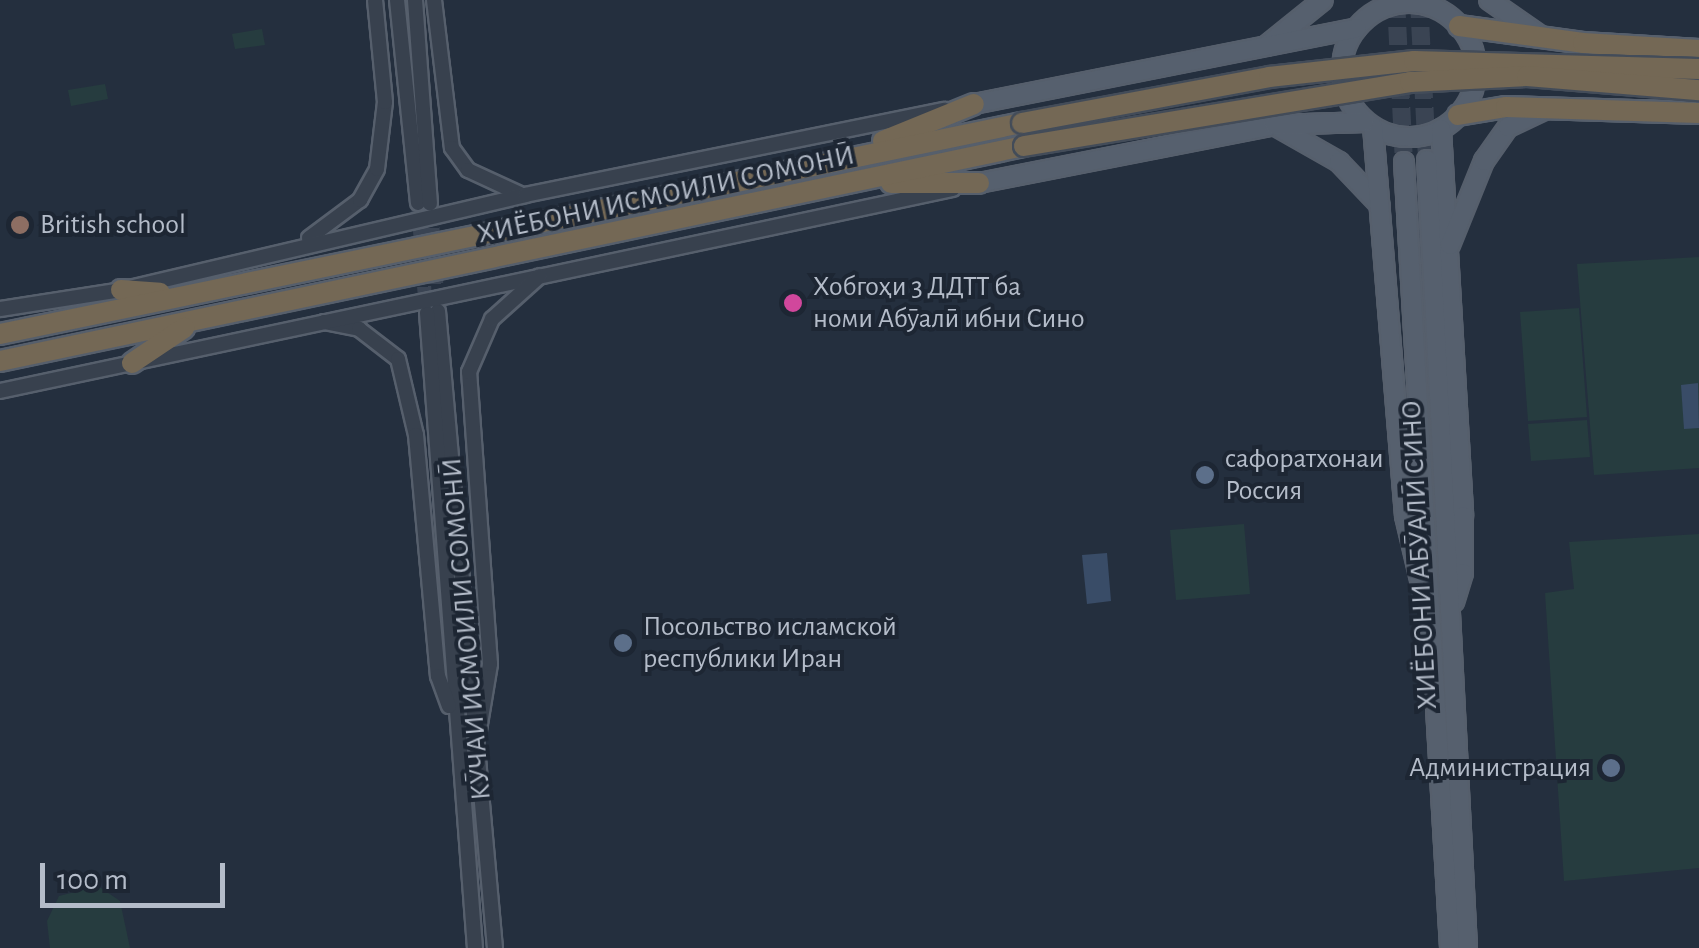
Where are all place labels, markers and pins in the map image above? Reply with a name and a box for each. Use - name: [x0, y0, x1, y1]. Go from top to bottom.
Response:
- place label: British school: [40, 208, 186, 242]
- marker: British school: [9, 214, 31, 236]
- place label: Хобгоҳи 3 ДДТТ ба номи Абӯалӣ ибни Сино: [813, 270, 1084, 336]
- marker: Хобгоҳи 3 ДДТТ ба номи Абӯалӣ ибни Сино: [782, 292, 804, 314]
- place label: сафоратхонаи Россия: [1225, 442, 1384, 508]
- marker: сафоратхонаи Россия: [1194, 464, 1216, 486]
- place label: Посольство исламской республики Иран: [643, 610, 897, 676]
- marker: Посольство исламской республики Иран: [612, 632, 634, 654]
- place label: Администрация: [1409, 751, 1591, 785]
- marker: Администрация: [1600, 757, 1622, 779]

